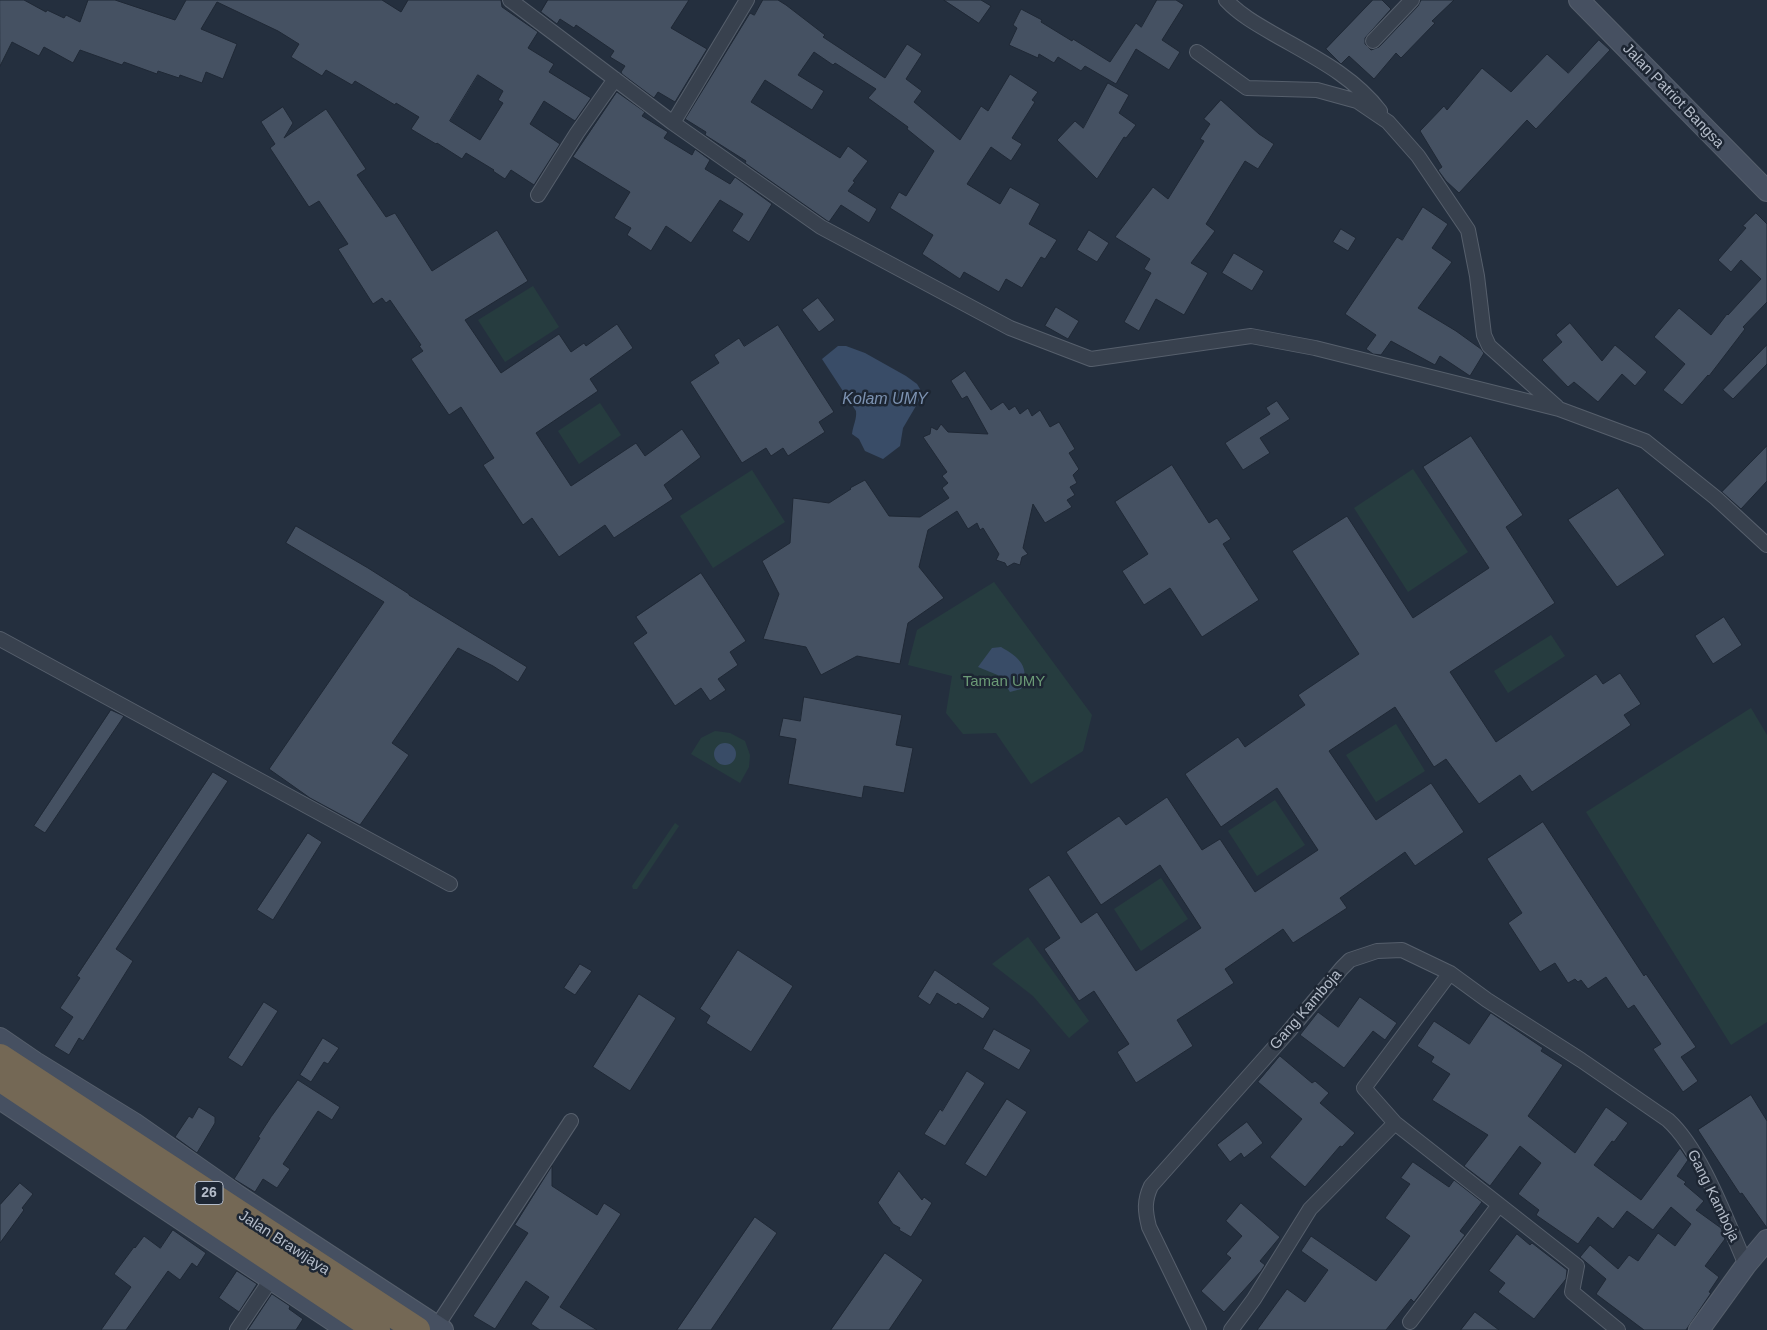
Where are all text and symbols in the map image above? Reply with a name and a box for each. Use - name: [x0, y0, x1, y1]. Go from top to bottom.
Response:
- street label: Jalan Patriot Bangsa: [1618, 40, 1728, 152]
- water label: Kolam UMY: [842, 390, 928, 410]
- park label: Taman UMY: [963, 673, 1045, 691]
- street label: Gang Kamboja: [1266, 966, 1346, 1054]
- street label: Gang Kamboja: [1683, 1147, 1743, 1245]
- road number: 26: [195, 1182, 223, 1204]
- street label: Jalan Brawijaya: [235, 1207, 333, 1279]

